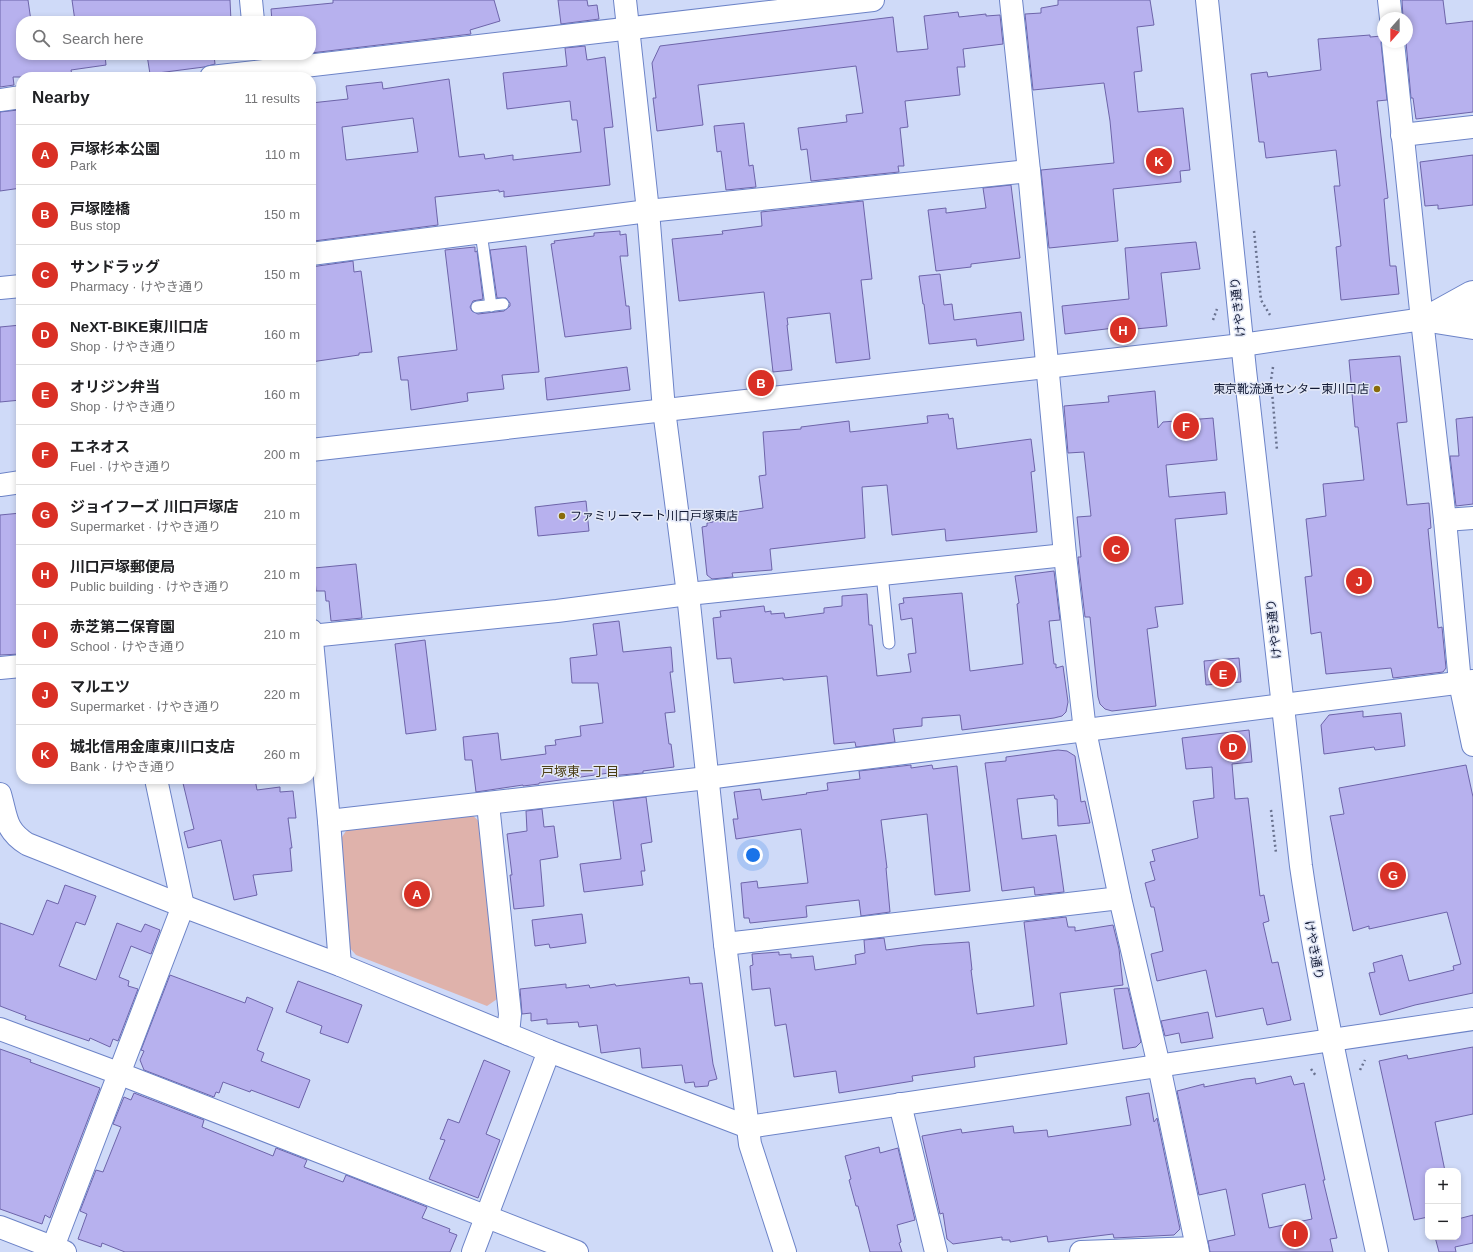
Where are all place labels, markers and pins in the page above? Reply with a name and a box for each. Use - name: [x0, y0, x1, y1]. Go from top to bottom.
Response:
- pin: K: [1146, 146, 1172, 176]
- pin: H: [1110, 315, 1136, 345]
- pin: B: [748, 368, 774, 398]
- place label: 東京靴流通センター東川口店: [1213, 382, 1369, 396]
- marker: 東京靴流通センター東川口店: [1372, 384, 1382, 394]
- pin: F: [1173, 411, 1199, 441]
- place label: ファミリーマート川口戸塚東店: [570, 509, 738, 523]
- marker: ファミリーマート川口戸塚東店: [557, 511, 567, 521]
- pin: C: [1103, 534, 1129, 564]
- pin: J: [1346, 566, 1372, 596]
- pin: E: [1210, 659, 1236, 689]
- pin: D: [1220, 732, 1246, 762]
- pin: G: [1380, 860, 1406, 890]
- pin: A: [404, 879, 430, 909]
- pin: I: [1282, 1219, 1308, 1249]

